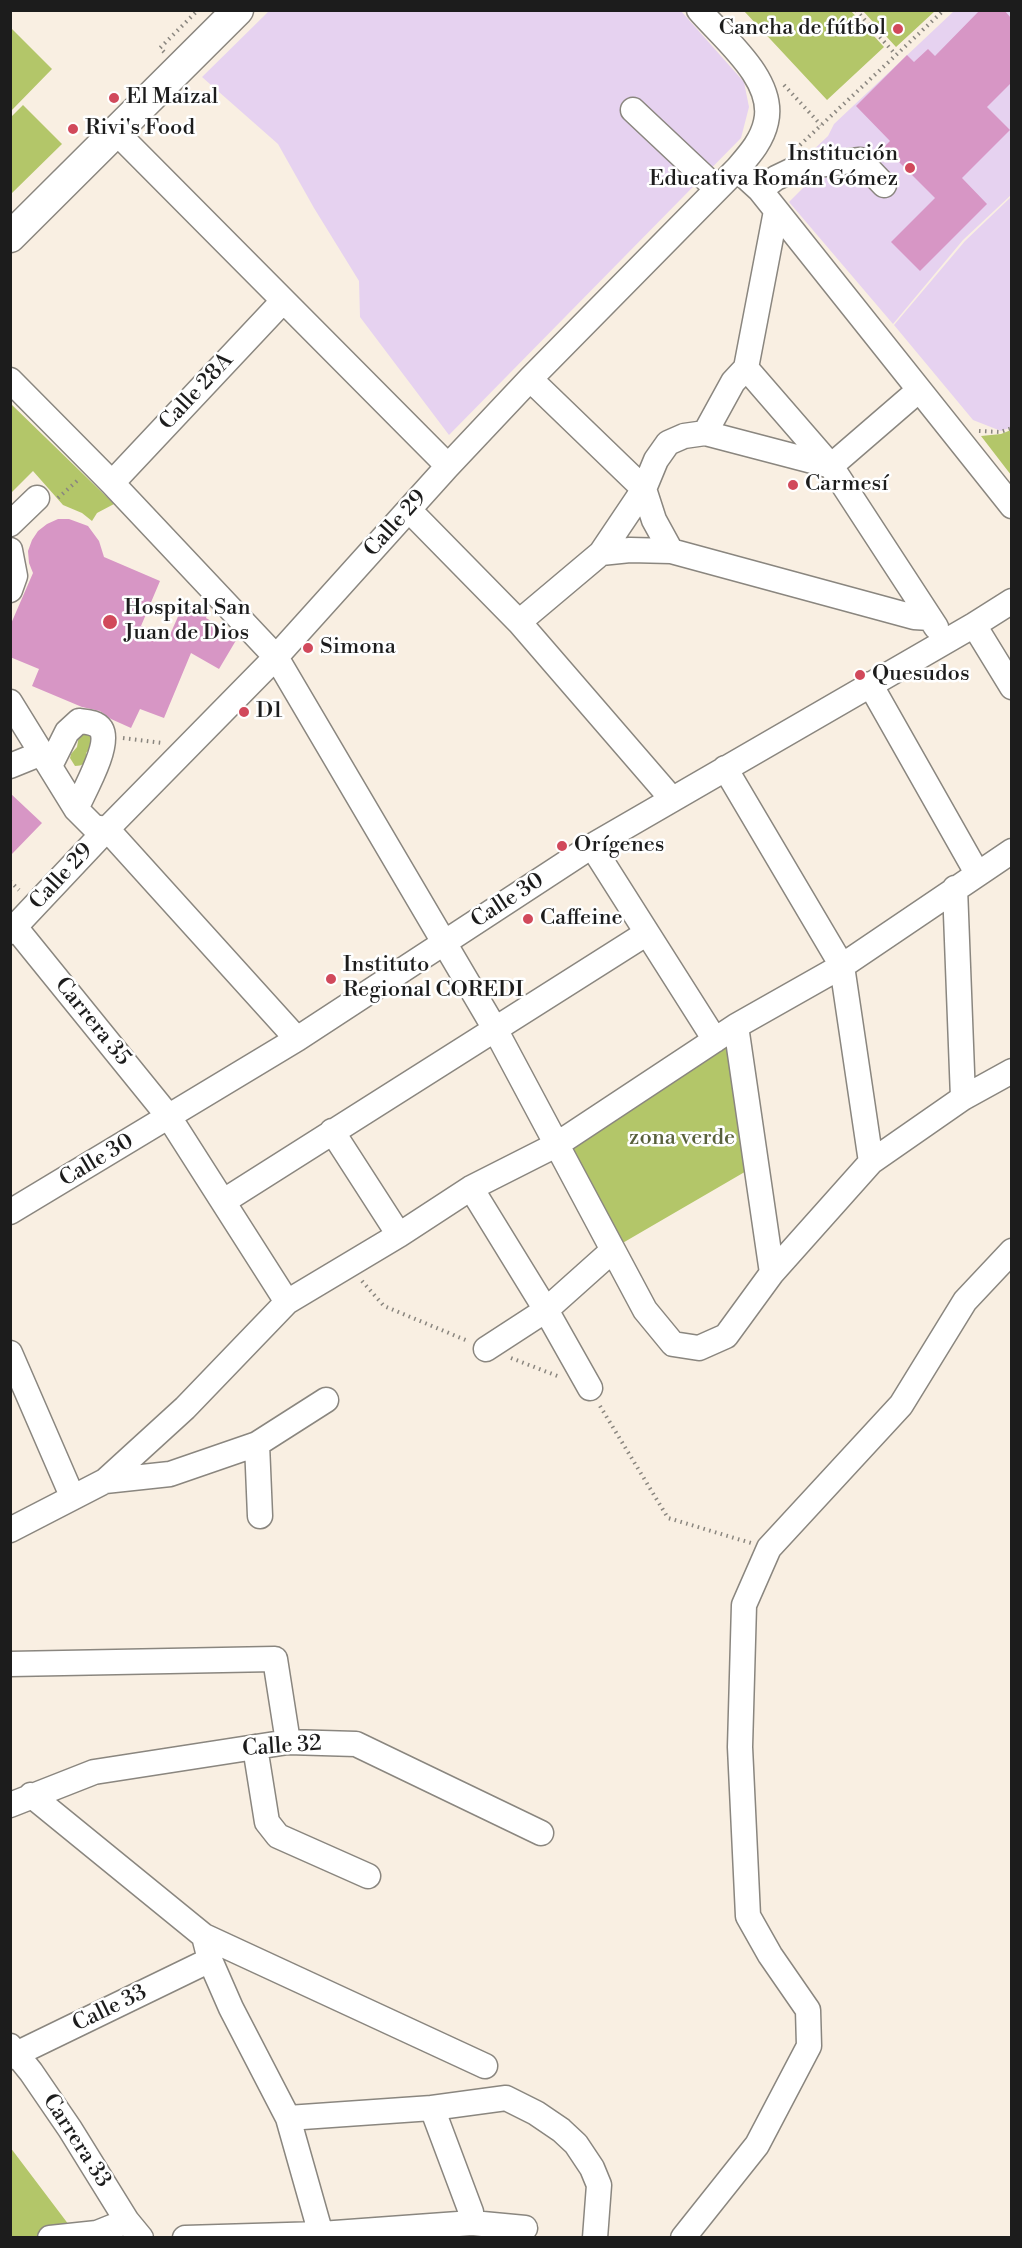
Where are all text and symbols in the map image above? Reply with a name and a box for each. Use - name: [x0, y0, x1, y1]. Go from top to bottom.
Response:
- place label: Cancha de fútbol: [719, 16, 886, 42]
- marker: Cancha de fútbol: [891, 22, 905, 36]
- place label: El Maizal: [126, 85, 218, 111]
- marker: El Maizal: [107, 91, 121, 105]
- place label: Rivi's Food: [85, 116, 195, 142]
- marker: Rivi's Food: [66, 122, 80, 136]
- place label: Institución Educativa Román Gómez: [649, 142, 898, 194]
- marker: Institución Educativa Román Gómez: [903, 161, 917, 175]
- street label: Calle 28A: [155, 348, 239, 436]
- place label: Carmesí: [805, 472, 888, 498]
- marker: Carmesí: [786, 478, 800, 492]
- street label: Calle 29: [359, 485, 433, 563]
- place label: Hospital San Juan de Dios: [124, 596, 251, 648]
- marker: Hospital San Juan de Dios: [101, 613, 119, 631]
- place label: Simona: [320, 635, 396, 661]
- marker: Simona: [301, 641, 315, 655]
- place label: Quesudos: [872, 662, 970, 688]
- marker: Quesudos: [853, 668, 867, 682]
- place label: D1: [256, 699, 283, 725]
- marker: D1: [237, 705, 251, 719]
- place label: Orígenes: [574, 833, 665, 859]
- street label: Calle 29: [25, 838, 99, 916]
- marker: Orígenes: [555, 839, 569, 853]
- street label: Calle 30: [467, 868, 549, 934]
- place label: Caffeine: [540, 906, 623, 932]
- marker: Caffeine: [521, 912, 535, 926]
- place label: Instituto Regional COREDI: [343, 953, 524, 1004]
- marker: Instituto Regional COREDI: [324, 972, 338, 986]
- street label: Carrera 35: [48, 973, 136, 1071]
- park label: zona verde: [629, 1126, 735, 1152]
- street label: Calle 30: [55, 1129, 139, 1193]
- street label: Calle 32: [241, 1731, 323, 1763]
- street label: Calle 33: [69, 1980, 151, 2038]
- street label: Carrera 33: [36, 2089, 116, 2193]

